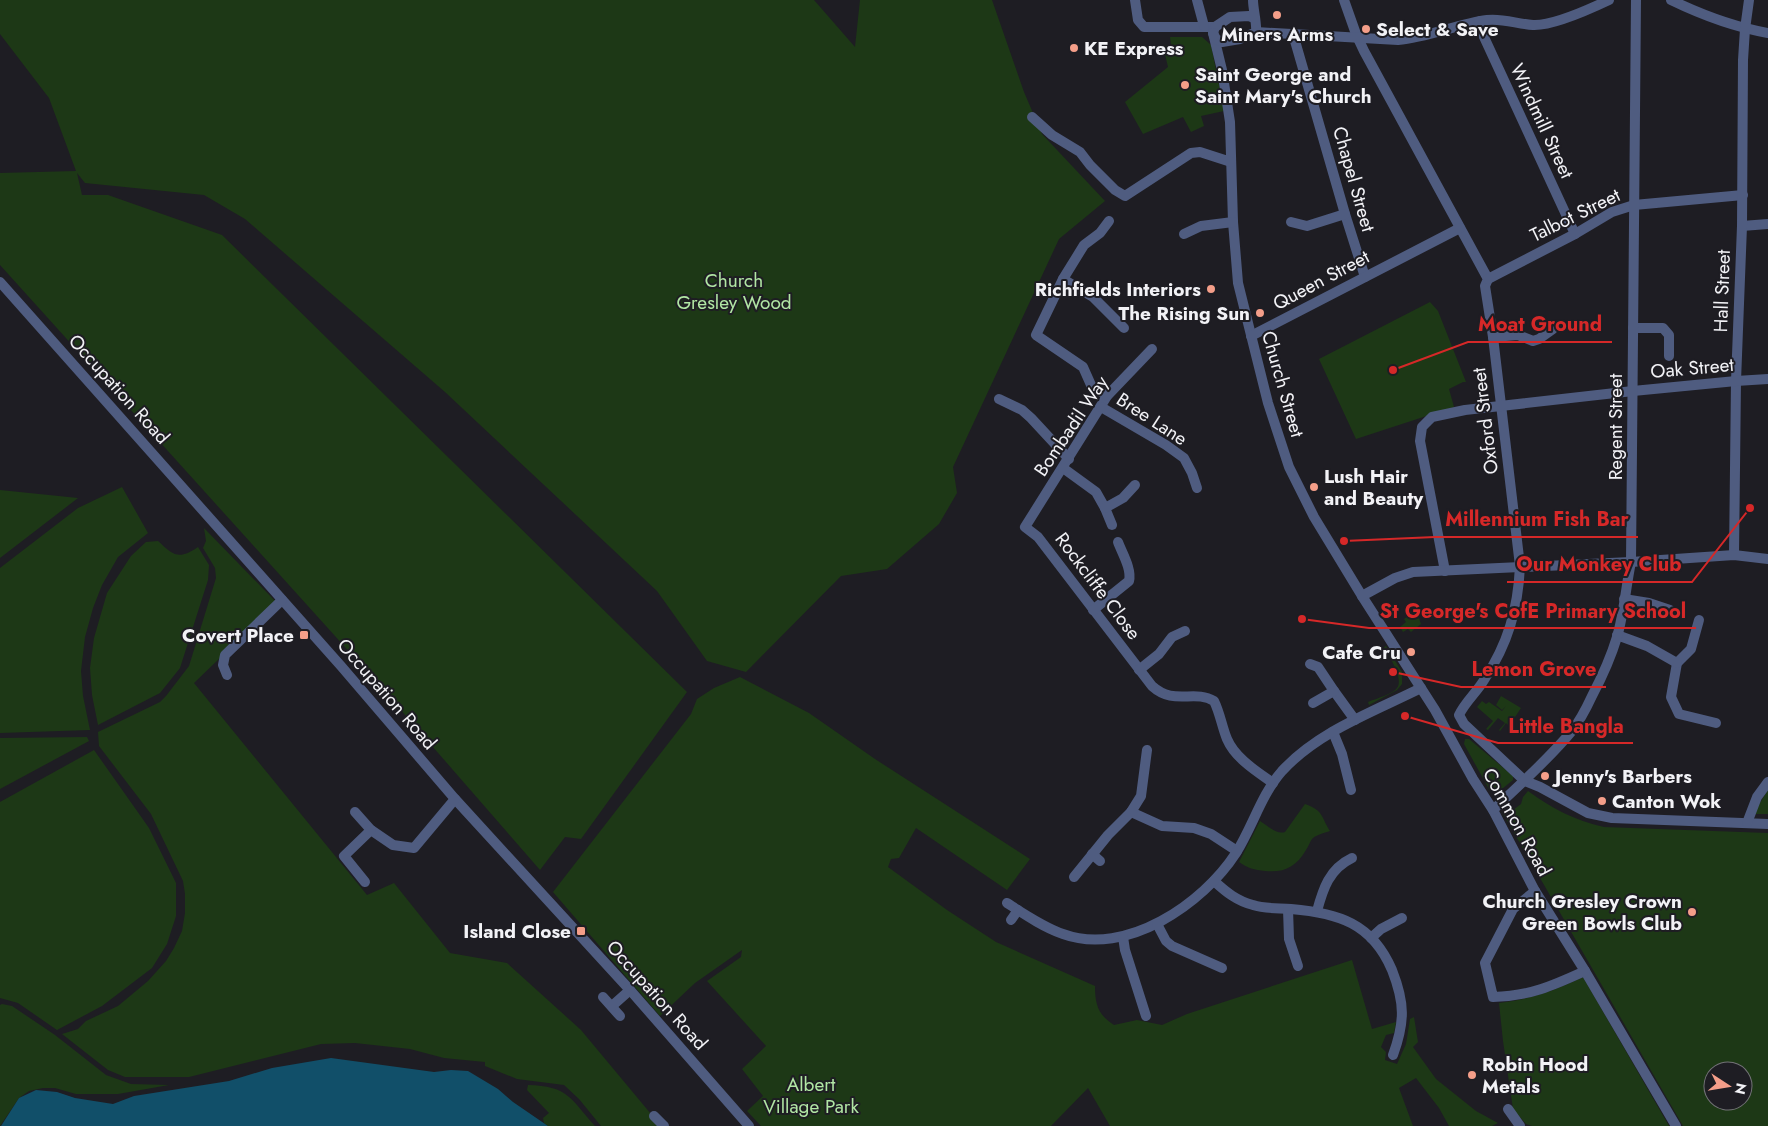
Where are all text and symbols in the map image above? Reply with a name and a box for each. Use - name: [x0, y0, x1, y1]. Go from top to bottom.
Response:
- marker: Miners Arms: [1271, 9, 1283, 21]
- place label: Select & Save: [1376, 16, 1499, 43]
- place label: Miners Arms: [1221, 21, 1333, 48]
- marker: Select & Save: [1360, 23, 1372, 35]
- place label: KE Express: [1084, 35, 1184, 62]
- marker: KE Express: [1068, 42, 1080, 54]
- street label: Windmill Street: [1504, 59, 1581, 183]
- place label: Saint George and Saint Mary's Church: [1195, 61, 1372, 110]
- marker: Saint George and Saint Mary's Church: [1179, 79, 1191, 91]
- street label: Chapel Street: [1326, 123, 1382, 235]
- street label: Talbot Street: [1525, 181, 1625, 248]
- street label: Queen Street: [1268, 243, 1374, 317]
- street label: Hall Street: [1707, 249, 1737, 333]
- park label: Church Gresley Wood: [676, 267, 792, 316]
- place label: Richfields Interiors: [1035, 276, 1201, 303]
- marker: Richfields Interiors: [1205, 283, 1217, 295]
- place label: The Rising Sun: [1119, 300, 1250, 327]
- marker: The Rising Sun: [1254, 307, 1266, 319]
- callout: Moat Ground: [1468, 307, 1612, 342]
- text: Moat Ground: [1478, 310, 1602, 339]
- street label: Occupation Road: [62, 328, 176, 450]
- street label: Church Street: [1255, 328, 1311, 441]
- street label: Oak Street: [1649, 351, 1735, 385]
- street label: Oxford Street: [1465, 366, 1505, 476]
- street label: Bombadil Way: [1027, 370, 1115, 482]
- street label: Regent Street: [1602, 373, 1629, 480]
- street label: Bree Lane: [1111, 386, 1193, 452]
- place label: Lush Hair and Beauty: [1324, 463, 1424, 512]
- marker: Lush Hair and Beauty: [1308, 481, 1320, 493]
- callout: Millennium Fish Bar: [1435, 502, 1638, 537]
- text: Millennium Fish Bar: [1445, 505, 1629, 534]
- street label: Rockcliffe Close: [1049, 527, 1147, 645]
- callout: Our Monkey Club: [1507, 547, 1692, 582]
- text: Our Monkey Club: [1516, 550, 1682, 579]
- callout: St George's CofE Primary School: [1369, 593, 1696, 628]
- text: St George's CofE Primary School: [1380, 597, 1686, 626]
- place label: Covert Place: [182, 622, 294, 649]
- marker: Covert Place: [298, 629, 310, 641]
- street label: Occupation Road: [331, 632, 443, 756]
- place label: Cafe Cru: [1322, 639, 1401, 666]
- marker: Cafe Cru: [1405, 646, 1417, 658]
- callout: Lemon Grove: [1461, 652, 1606, 687]
- text: Lemon Grove: [1471, 655, 1597, 684]
- callout: Little Bangla: [1498, 708, 1633, 743]
- text: Little Bangla: [1508, 712, 1624, 741]
- street label: Common Road: [1476, 763, 1558, 881]
- place label: Jenny's Barbers: [1551, 763, 1692, 790]
- marker: Jenny's Barbers: [1539, 770, 1551, 782]
- place label: Canton Wok: [1612, 788, 1721, 815]
- marker: Canton Wok: [1596, 795, 1608, 807]
- place label: Church Gresley Crown Green Bowls Club: [1482, 888, 1682, 937]
- marker: Church Gresley Crown Green Bowls Club: [1686, 906, 1698, 918]
- place label: Island Close: [463, 918, 571, 945]
- marker: Island Close: [575, 925, 587, 937]
- street label: Occupation Road: [600, 934, 714, 1056]
- place label: Robin Hood Metals: [1482, 1051, 1588, 1100]
- north arrow: [1703, 1061, 1753, 1111]
- marker: Robin Hood Metals: [1466, 1069, 1478, 1081]
- park label: Albert Village Park: [763, 1071, 859, 1120]
- text: N: [1730, 1081, 1752, 1096]

